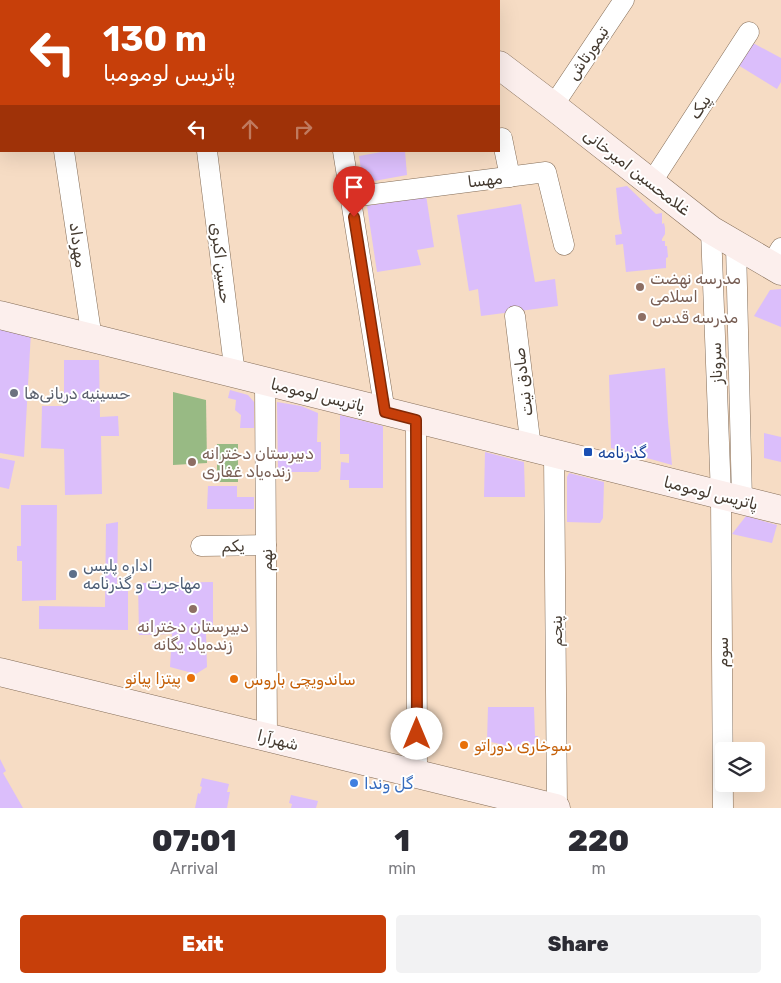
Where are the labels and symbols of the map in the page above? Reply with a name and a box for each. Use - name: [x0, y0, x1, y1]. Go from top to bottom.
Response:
- street label: تیمورتاش: [563, 23, 614, 84]
- street label: پیک: [685, 91, 716, 123]
- street label: غلامحسین امیرخانی: [579, 125, 694, 220]
- pin: [333, 166, 375, 217]
- street label: مهسا: [466, 168, 504, 193]
- street label: مهرداد: [64, 221, 91, 269]
- street label: حسین اکبری: [206, 221, 235, 305]
- place label: مدرسه نهضت اسلامی: [650, 269, 741, 306]
- marker: مدرسه نهضت اسلامی: [634, 281, 646, 293]
- place label: مدرسه قدس: [652, 308, 738, 328]
- marker: مدرسه قدس: [636, 311, 648, 323]
- street label: سروناز: [706, 342, 727, 385]
- street label: صادق نیت: [509, 347, 537, 417]
- street label: پاتریس لومومبا: [269, 374, 367, 417]
- place label: حسینیه دریانی‌ها: [24, 384, 131, 404]
- marker: حسینیه دریانی‌ها: [8, 387, 20, 399]
- place label: گذرنامه: [598, 443, 647, 463]
- place label: دبیرستان دخترانه زنده‌یاد غفاری: [202, 444, 314, 482]
- marker: گذرنامه: [582, 446, 594, 458]
- marker: دبیرستان دخترانه زنده‌یاد غفاری: [186, 456, 198, 468]
- street label: پاتریس لومومبا: [662, 472, 760, 515]
- street label: یکم: [221, 536, 245, 557]
- street label: نهم: [257, 549, 277, 571]
- place label: اداره پلیس مهاجرت و گذرنامه: [83, 556, 201, 594]
- marker: اداره پلیس مهاجرت و گذرنامه: [67, 568, 79, 580]
- marker: دبیرستان دخترانه زنده‌یاد یگانه: [187, 603, 199, 615]
- street label: پنجم: [547, 615, 567, 647]
- place label: دبیرستان دخترانه زنده‌یاد یگانه: [137, 617, 249, 655]
- street label: سوم: [713, 637, 733, 667]
- place label: پیتزا پیانو: [125, 669, 181, 689]
- place label: ساندویچی باروس: [244, 670, 356, 690]
- marker: پیتزا پیانو: [185, 672, 197, 684]
- marker: ساندویچی باروس: [228, 673, 240, 685]
- position arrow: [390, 707, 442, 759]
- street label: شهرآرا: [255, 726, 301, 755]
- place label: سوخاری دوراتو: [474, 736, 572, 756]
- marker: سوخاری دوراتو: [458, 739, 470, 751]
- place label: گل وندا: [364, 774, 414, 794]
- marker: گل وندا: [348, 777, 360, 789]

